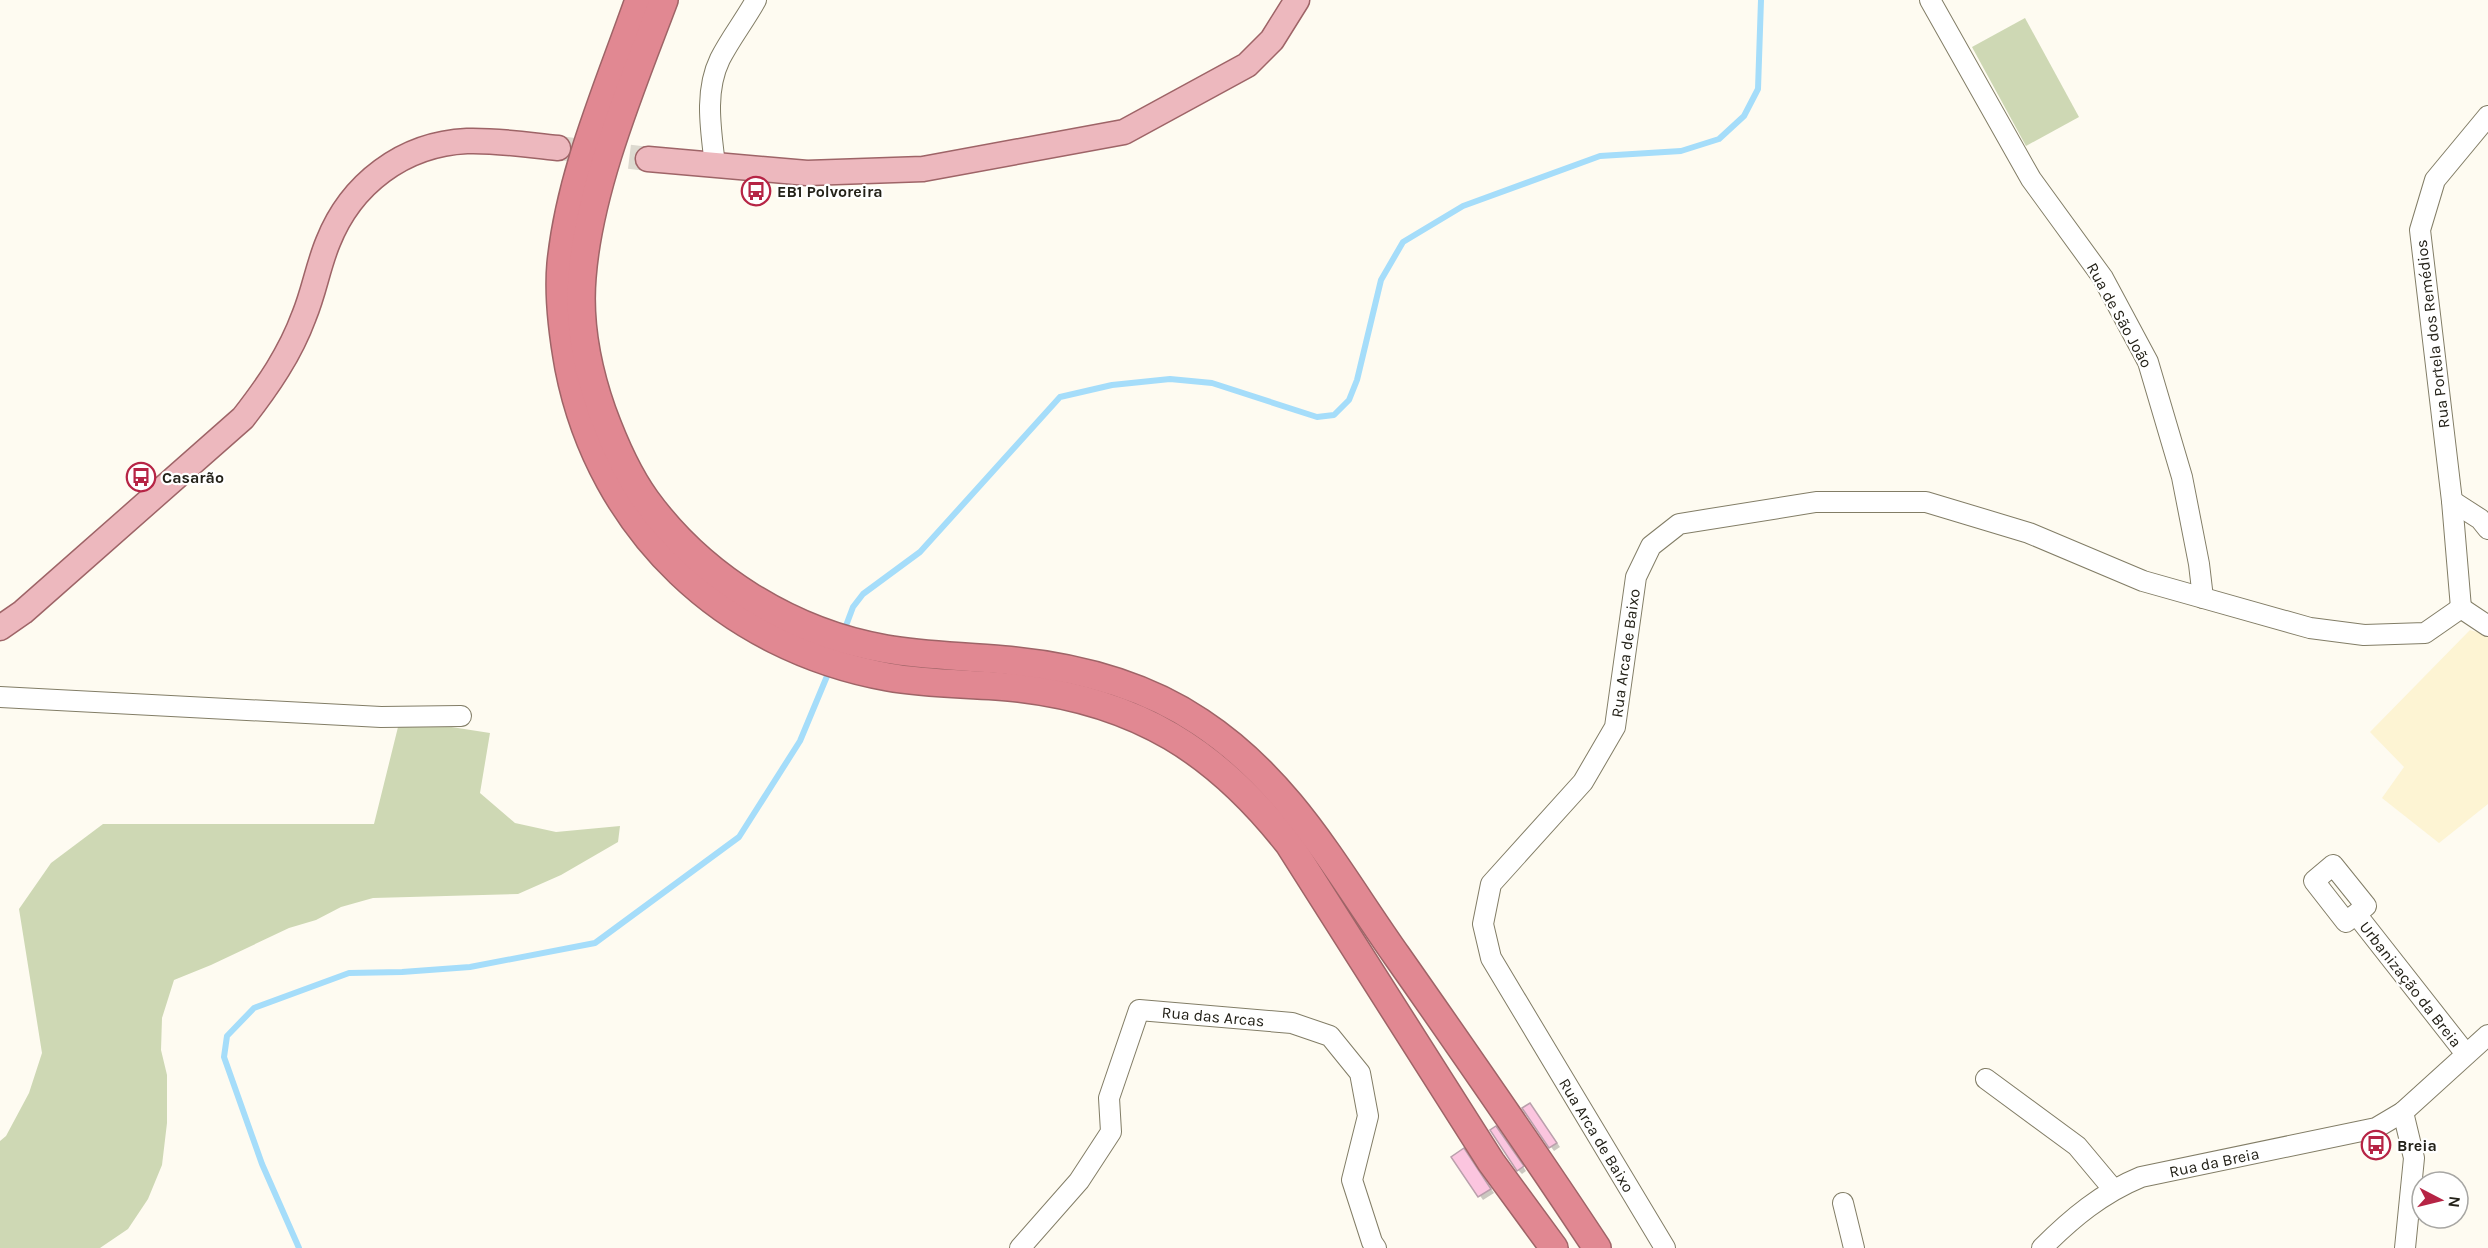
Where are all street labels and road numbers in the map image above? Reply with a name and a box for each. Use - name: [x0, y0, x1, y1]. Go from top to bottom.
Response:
- street label: Rua Portela dos Remédios: [2411, 239, 2453, 429]
- street label: Rua de São João: [2083, 259, 2156, 371]
- street label: Rua Arca de Baixo: [1607, 587, 1644, 719]
- street label: Urbanização da Breia: [2356, 918, 2466, 1051]
- street label: Rua das Arcas: [1161, 1003, 1265, 1030]
- street label: Rua Arca de Baixo: [1555, 1075, 1638, 1196]
- street label: Rua da Breia: [2167, 1144, 2261, 1181]

